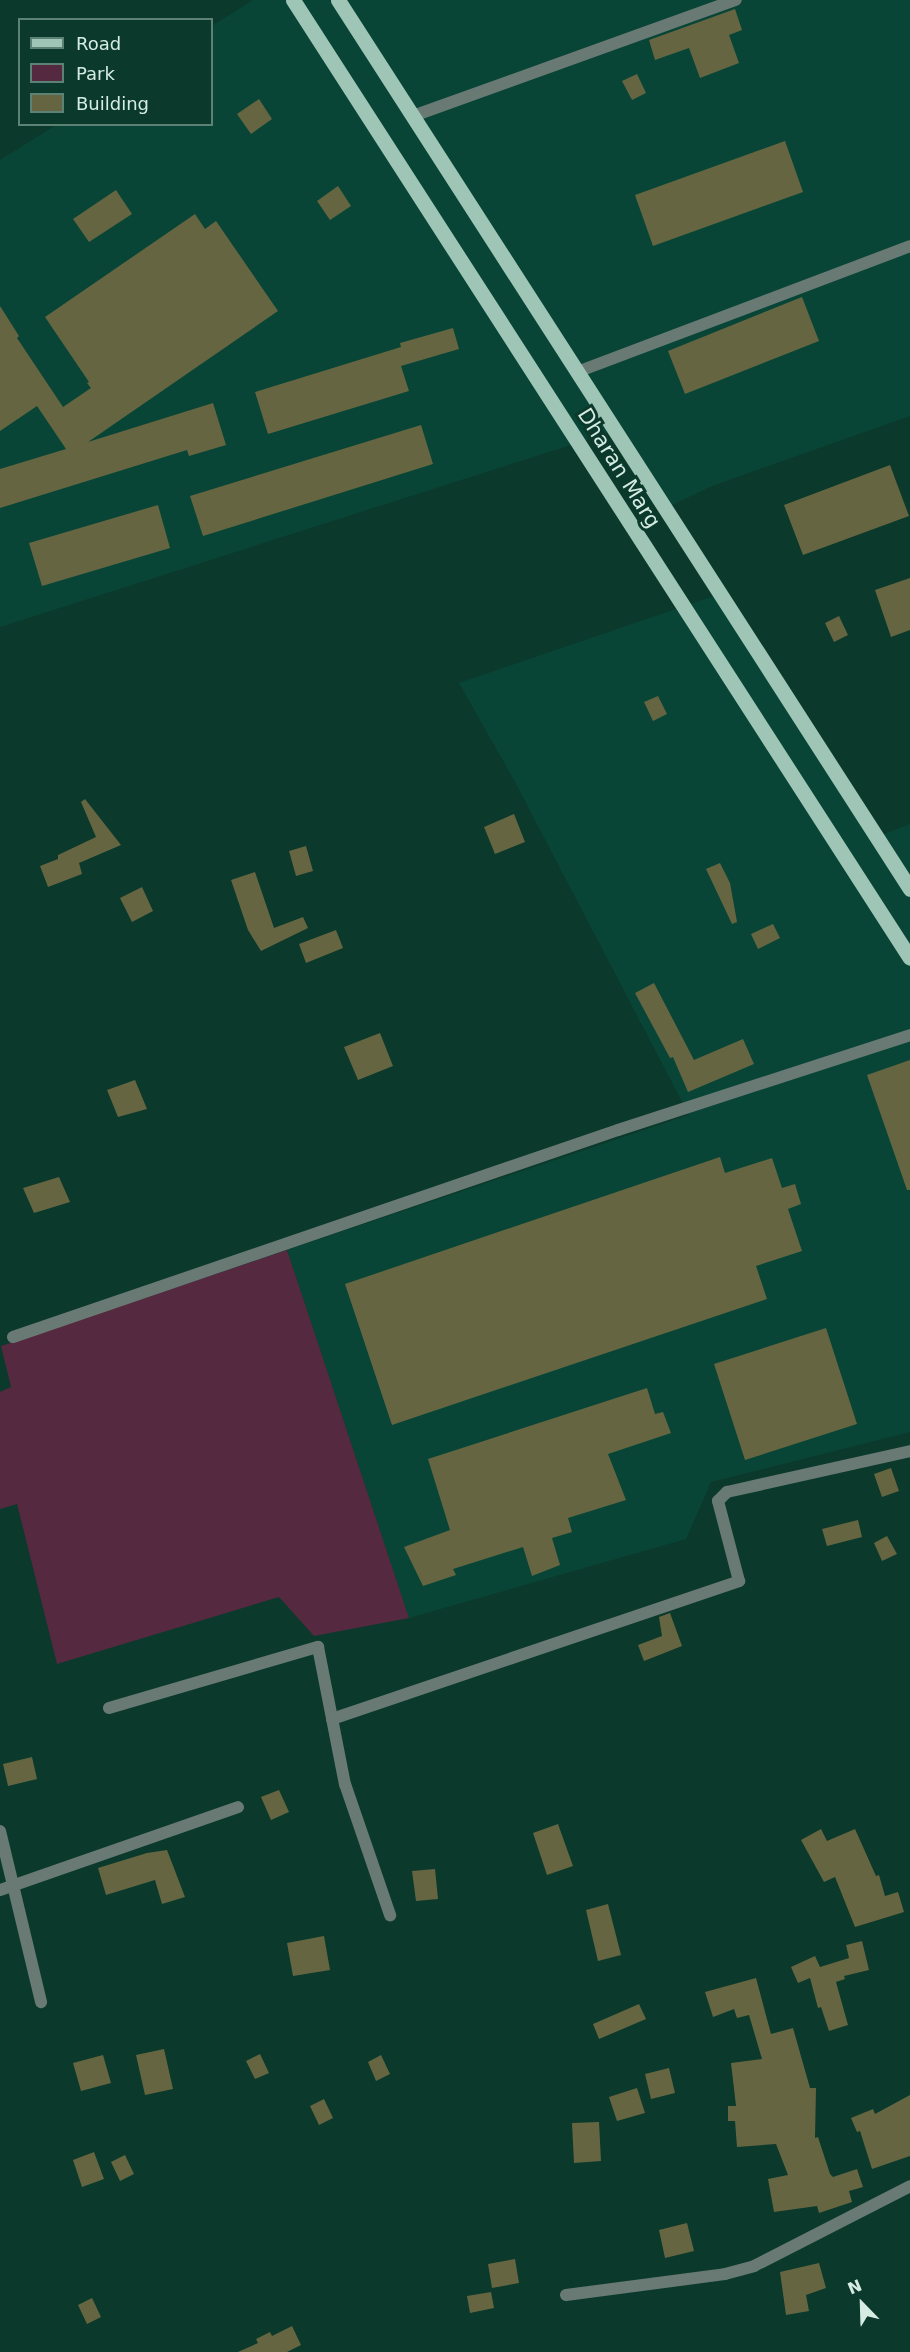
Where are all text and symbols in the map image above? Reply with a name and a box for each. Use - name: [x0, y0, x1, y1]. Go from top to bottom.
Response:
- legend: [18, 18, 213, 126]
- text: Road: [76, 33, 121, 54]
- text: Park: [76, 63, 115, 84]
- text: Building: [76, 93, 149, 114]
- street label: Dharan Marg: [572, 403, 666, 533]
- north arrow: [832, 2274, 892, 2334]
- text: N: [845, 2276, 865, 2298]

